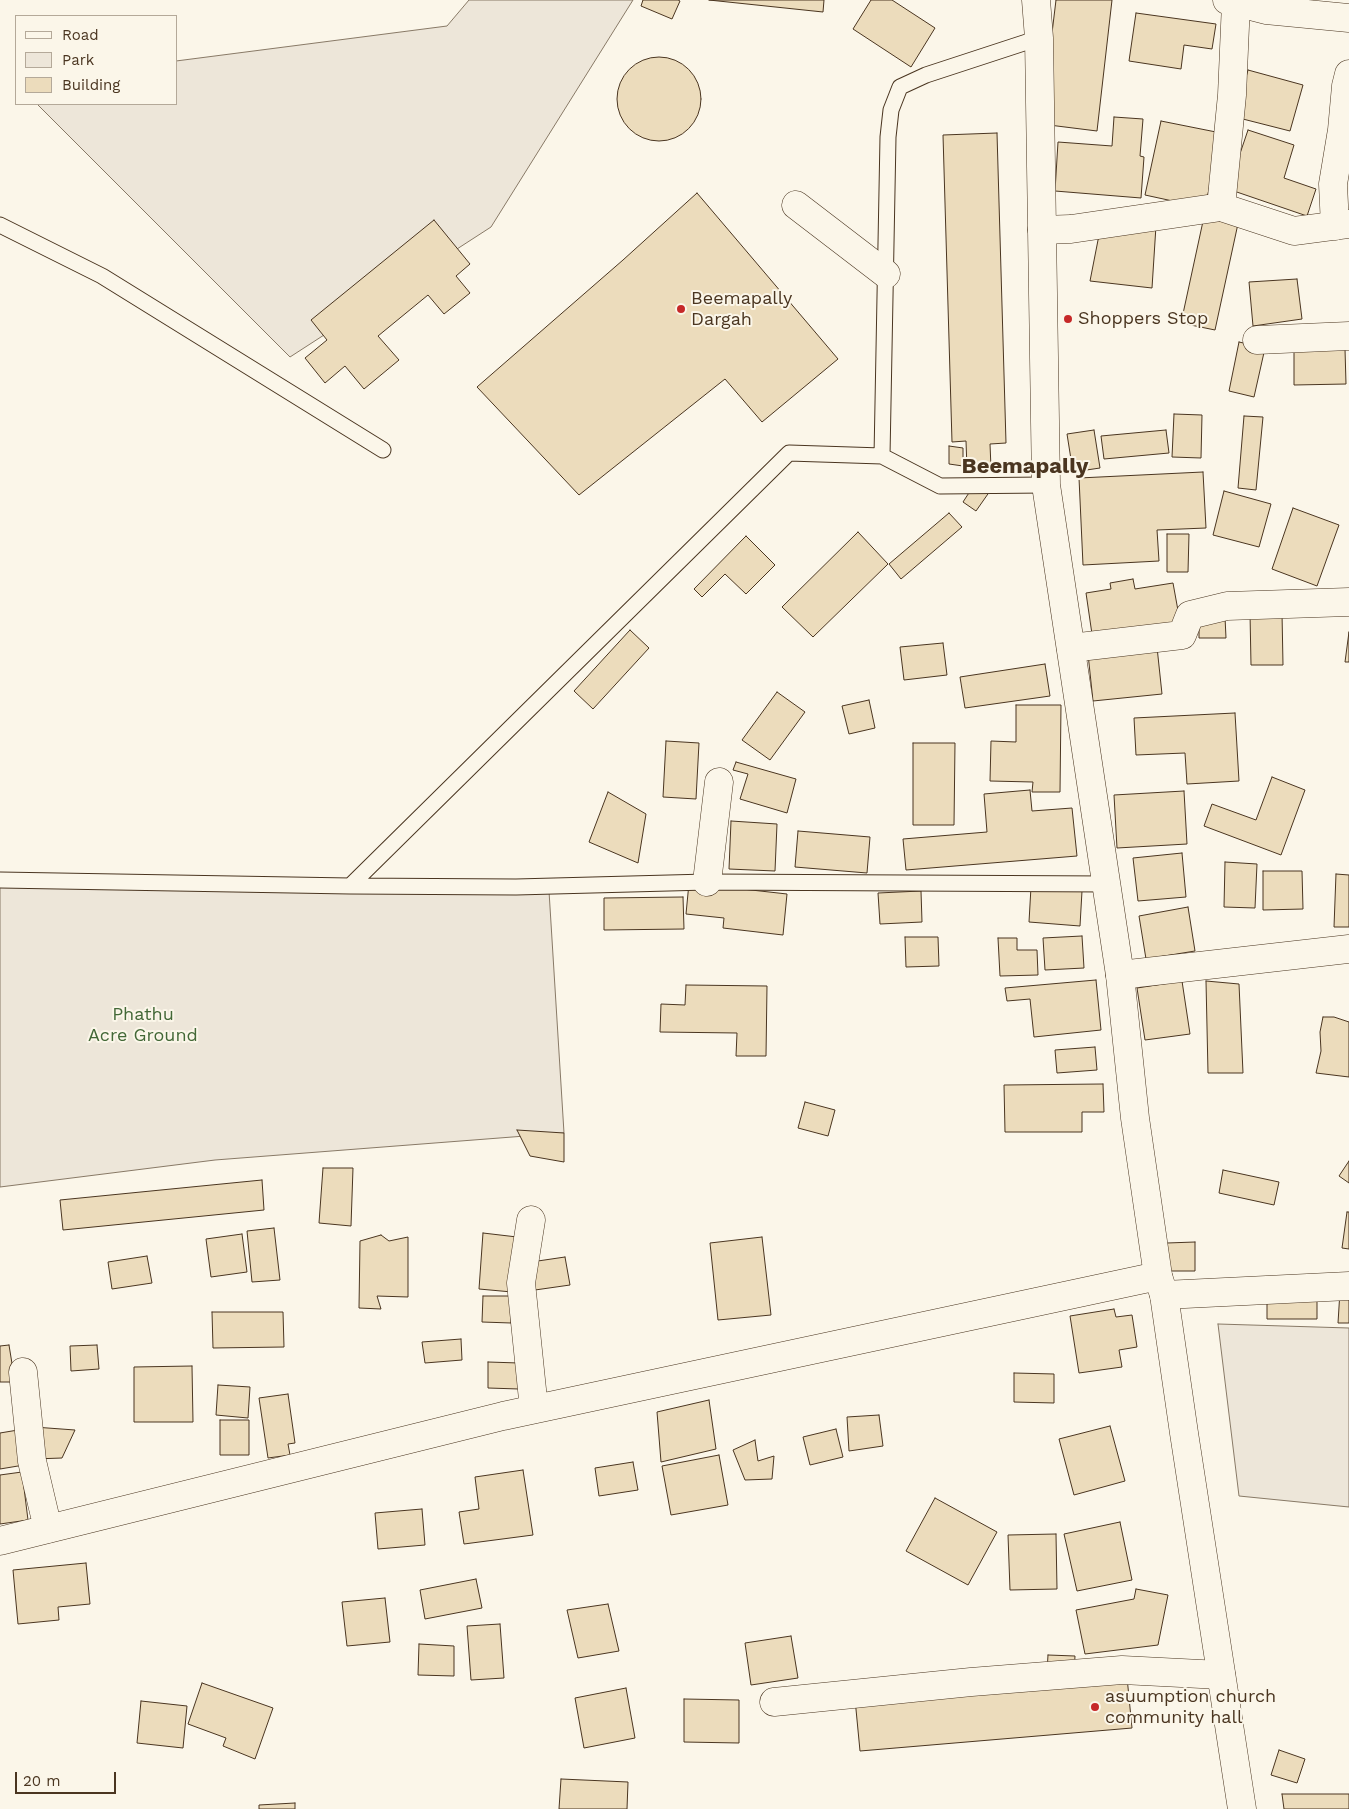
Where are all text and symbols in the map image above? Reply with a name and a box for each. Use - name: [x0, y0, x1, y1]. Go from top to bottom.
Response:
- legend: [15, 15, 178, 105]
- text: Road: [62, 26, 99, 44]
- text: Park: [62, 51, 94, 69]
- text: Building: [62, 76, 120, 94]
- place label: Beemapally Dargah: [691, 288, 792, 330]
- marker: Beemapally Dargah: [675, 303, 687, 315]
- place label: Shoppers Stop: [1078, 308, 1208, 330]
- marker: Shoppers Stop: [1062, 313, 1074, 325]
- district label: Beemapally: [962, 454, 1088, 480]
- park label: Phathu Acre Ground: [88, 1004, 198, 1046]
- place label: asuumption church community hall: [1105, 1686, 1276, 1728]
- marker: asuumption church community hall: [1089, 1701, 1101, 1713]
- scale bar: [18, 1762, 119, 1794]
- text: 20 m: [23, 1772, 61, 1790]

